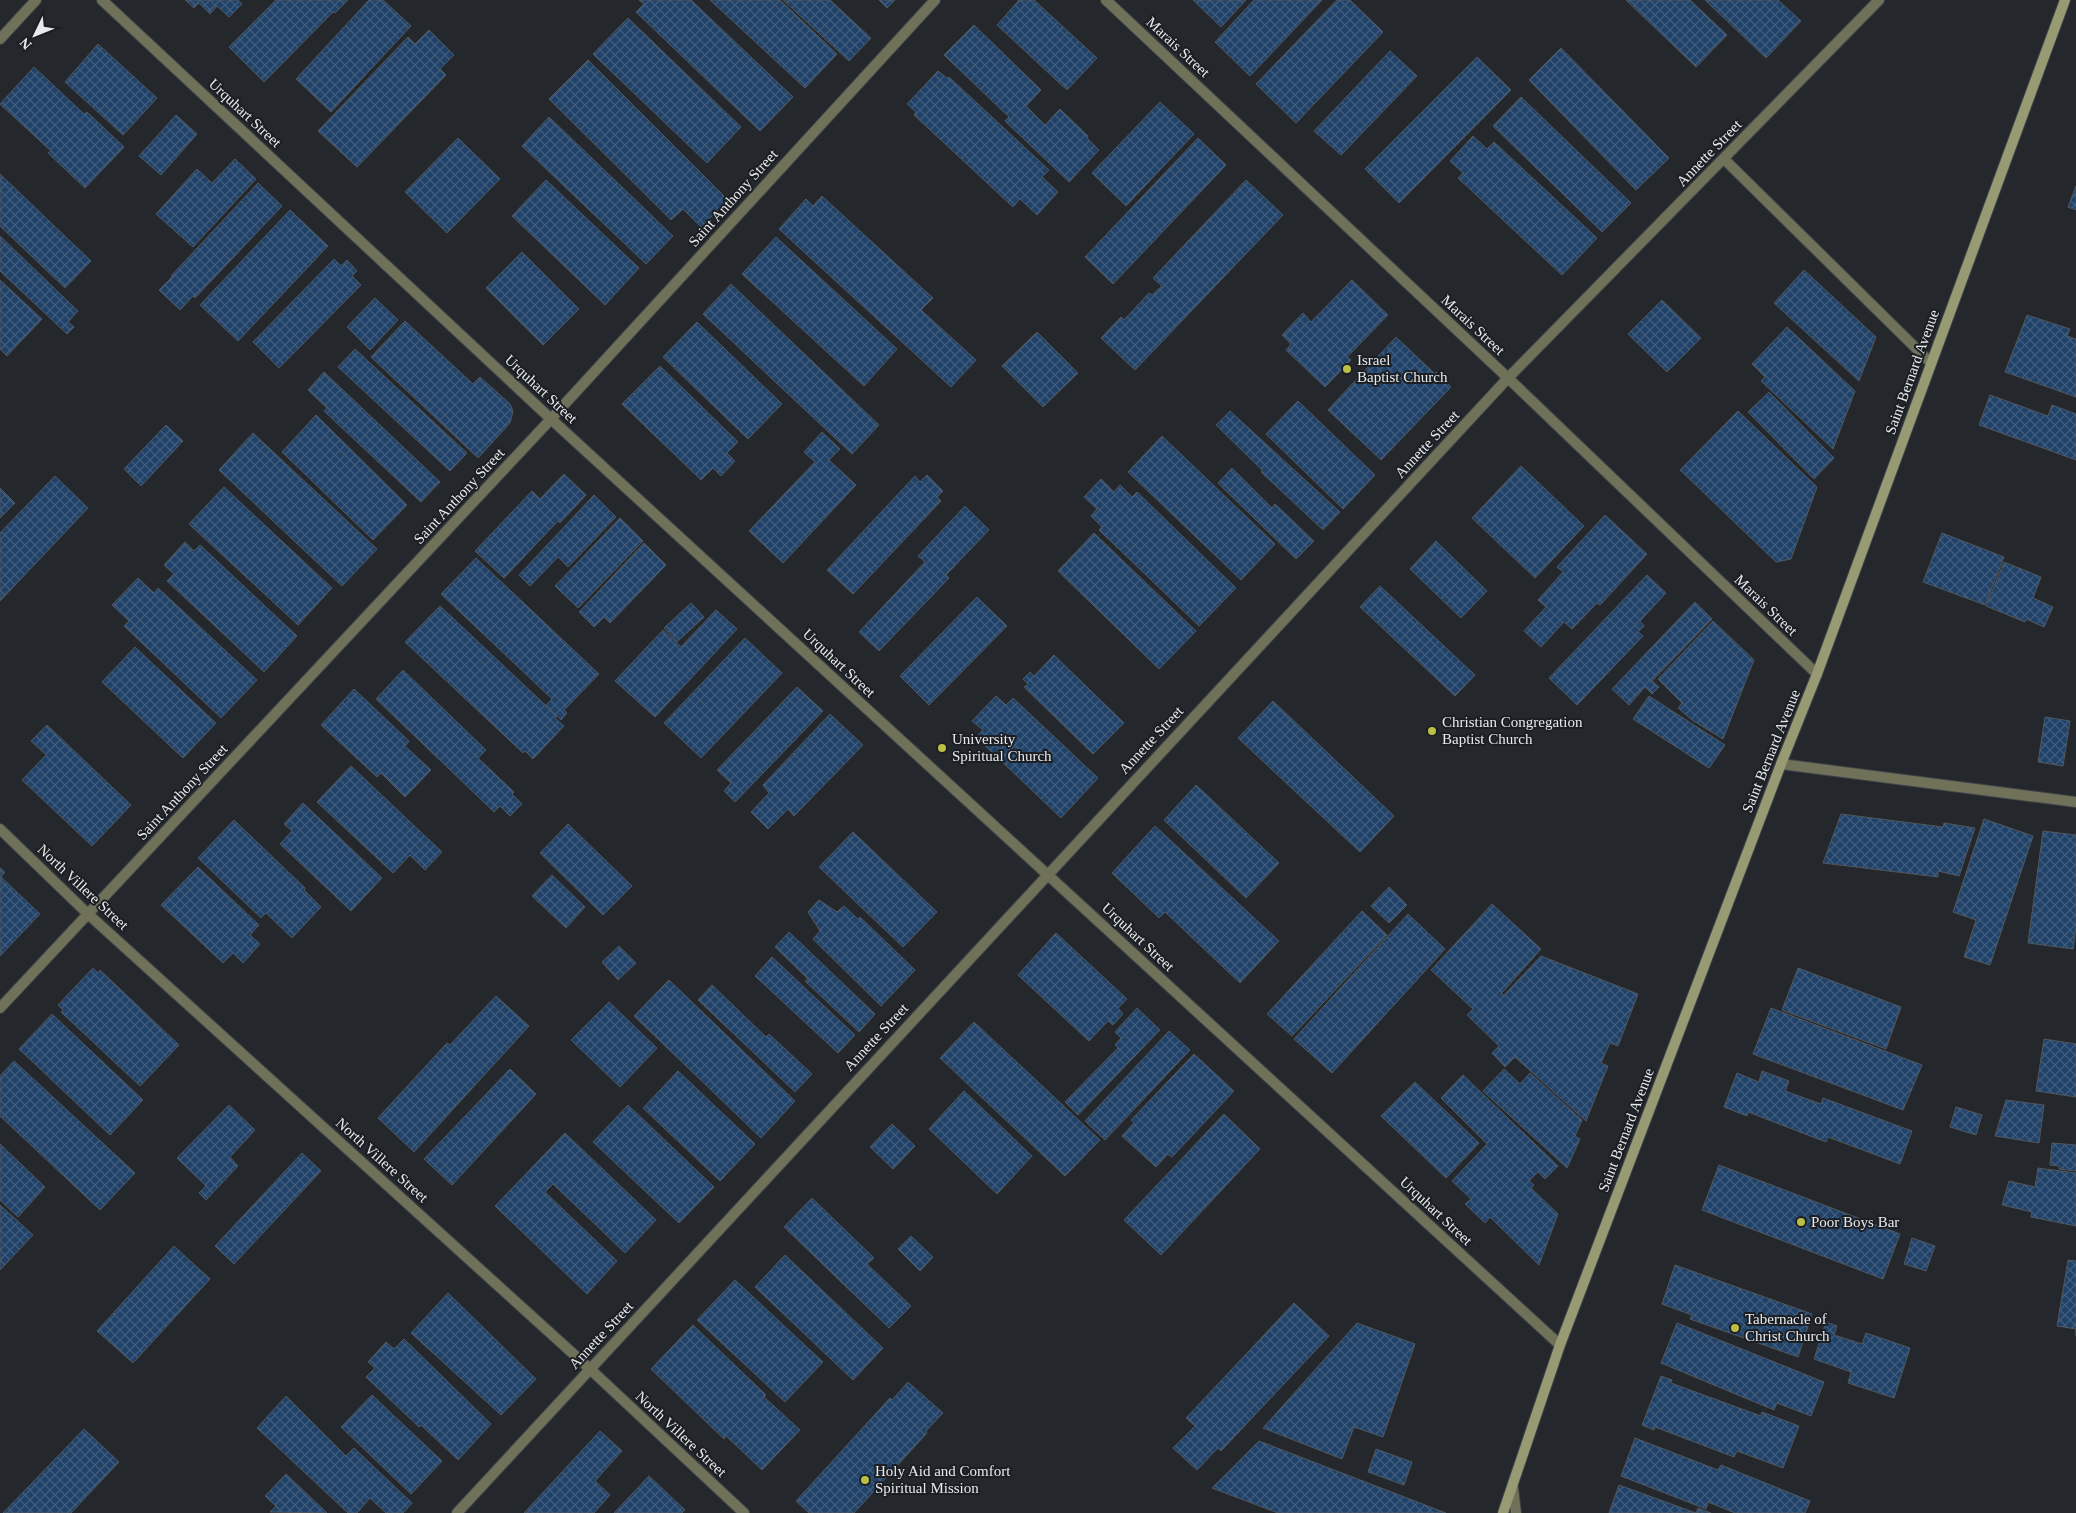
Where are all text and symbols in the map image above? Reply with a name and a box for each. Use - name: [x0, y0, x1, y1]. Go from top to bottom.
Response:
- north arrow: [10, 10, 60, 60]
- street label: Marais Street: [1143, 14, 1213, 81]
- text: N: [17, 35, 35, 52]
- street label: Urquhart Street: [206, 75, 285, 151]
- street label: Annette Street: [1673, 116, 1745, 190]
- street label: Saint Anthony Street: [685, 146, 781, 250]
- street label: Marais Street: [1438, 292, 1508, 359]
- street label: Saint Bernard Avenue: [1882, 307, 1942, 436]
- street label: Urquhart Street: [502, 351, 581, 427]
- place label: Israel Baptist Church: [1357, 352, 1448, 385]
- marker: Israel Baptist Church: [1341, 363, 1353, 375]
- street label: Annette Street: [1392, 406, 1463, 481]
- street label: Saint Anthony Street: [411, 444, 508, 547]
- street label: Marais Street: [1732, 571, 1801, 639]
- street label: Urquhart Street: [800, 625, 879, 701]
- street label: Saint Bernard Avenue: [1739, 687, 1803, 815]
- street label: Annette Street: [1116, 702, 1187, 777]
- place label: Christian Congregation Baptist Church: [1442, 714, 1583, 747]
- marker: Christian Congregation Baptist Church: [1426, 725, 1438, 737]
- place label: University Spiritual Church: [952, 731, 1052, 764]
- street label: Saint Anthony Street: [134, 740, 231, 843]
- marker: University Spiritual Church: [936, 742, 948, 754]
- street label: North Villere Street: [34, 841, 132, 934]
- street label: Urquhart Street: [1099, 899, 1178, 975]
- street label: Annette Street: [841, 999, 912, 1074]
- street label: Saint Bernard Avenue: [1595, 1066, 1657, 1194]
- street label: North Villere Street: [333, 1115, 432, 1206]
- street label: Urquhart Street: [1397, 1173, 1476, 1249]
- place label: Poor Boys Bar: [1811, 1214, 1899, 1230]
- marker: Poor Boys Bar: [1795, 1216, 1807, 1228]
- street label: Annette Street: [566, 1297, 637, 1372]
- place label: Tabernacle of Christ Church: [1745, 1311, 1830, 1344]
- marker: Tabernacle of Christ Church: [1729, 1322, 1741, 1334]
- street label: North Villere Street: [632, 1388, 730, 1481]
- place label: Holy Aid and Comfort Spiritual Mission: [875, 1463, 1011, 1496]
- marker: Holy Aid and Comfort Spiritual Mission: [859, 1474, 871, 1486]

